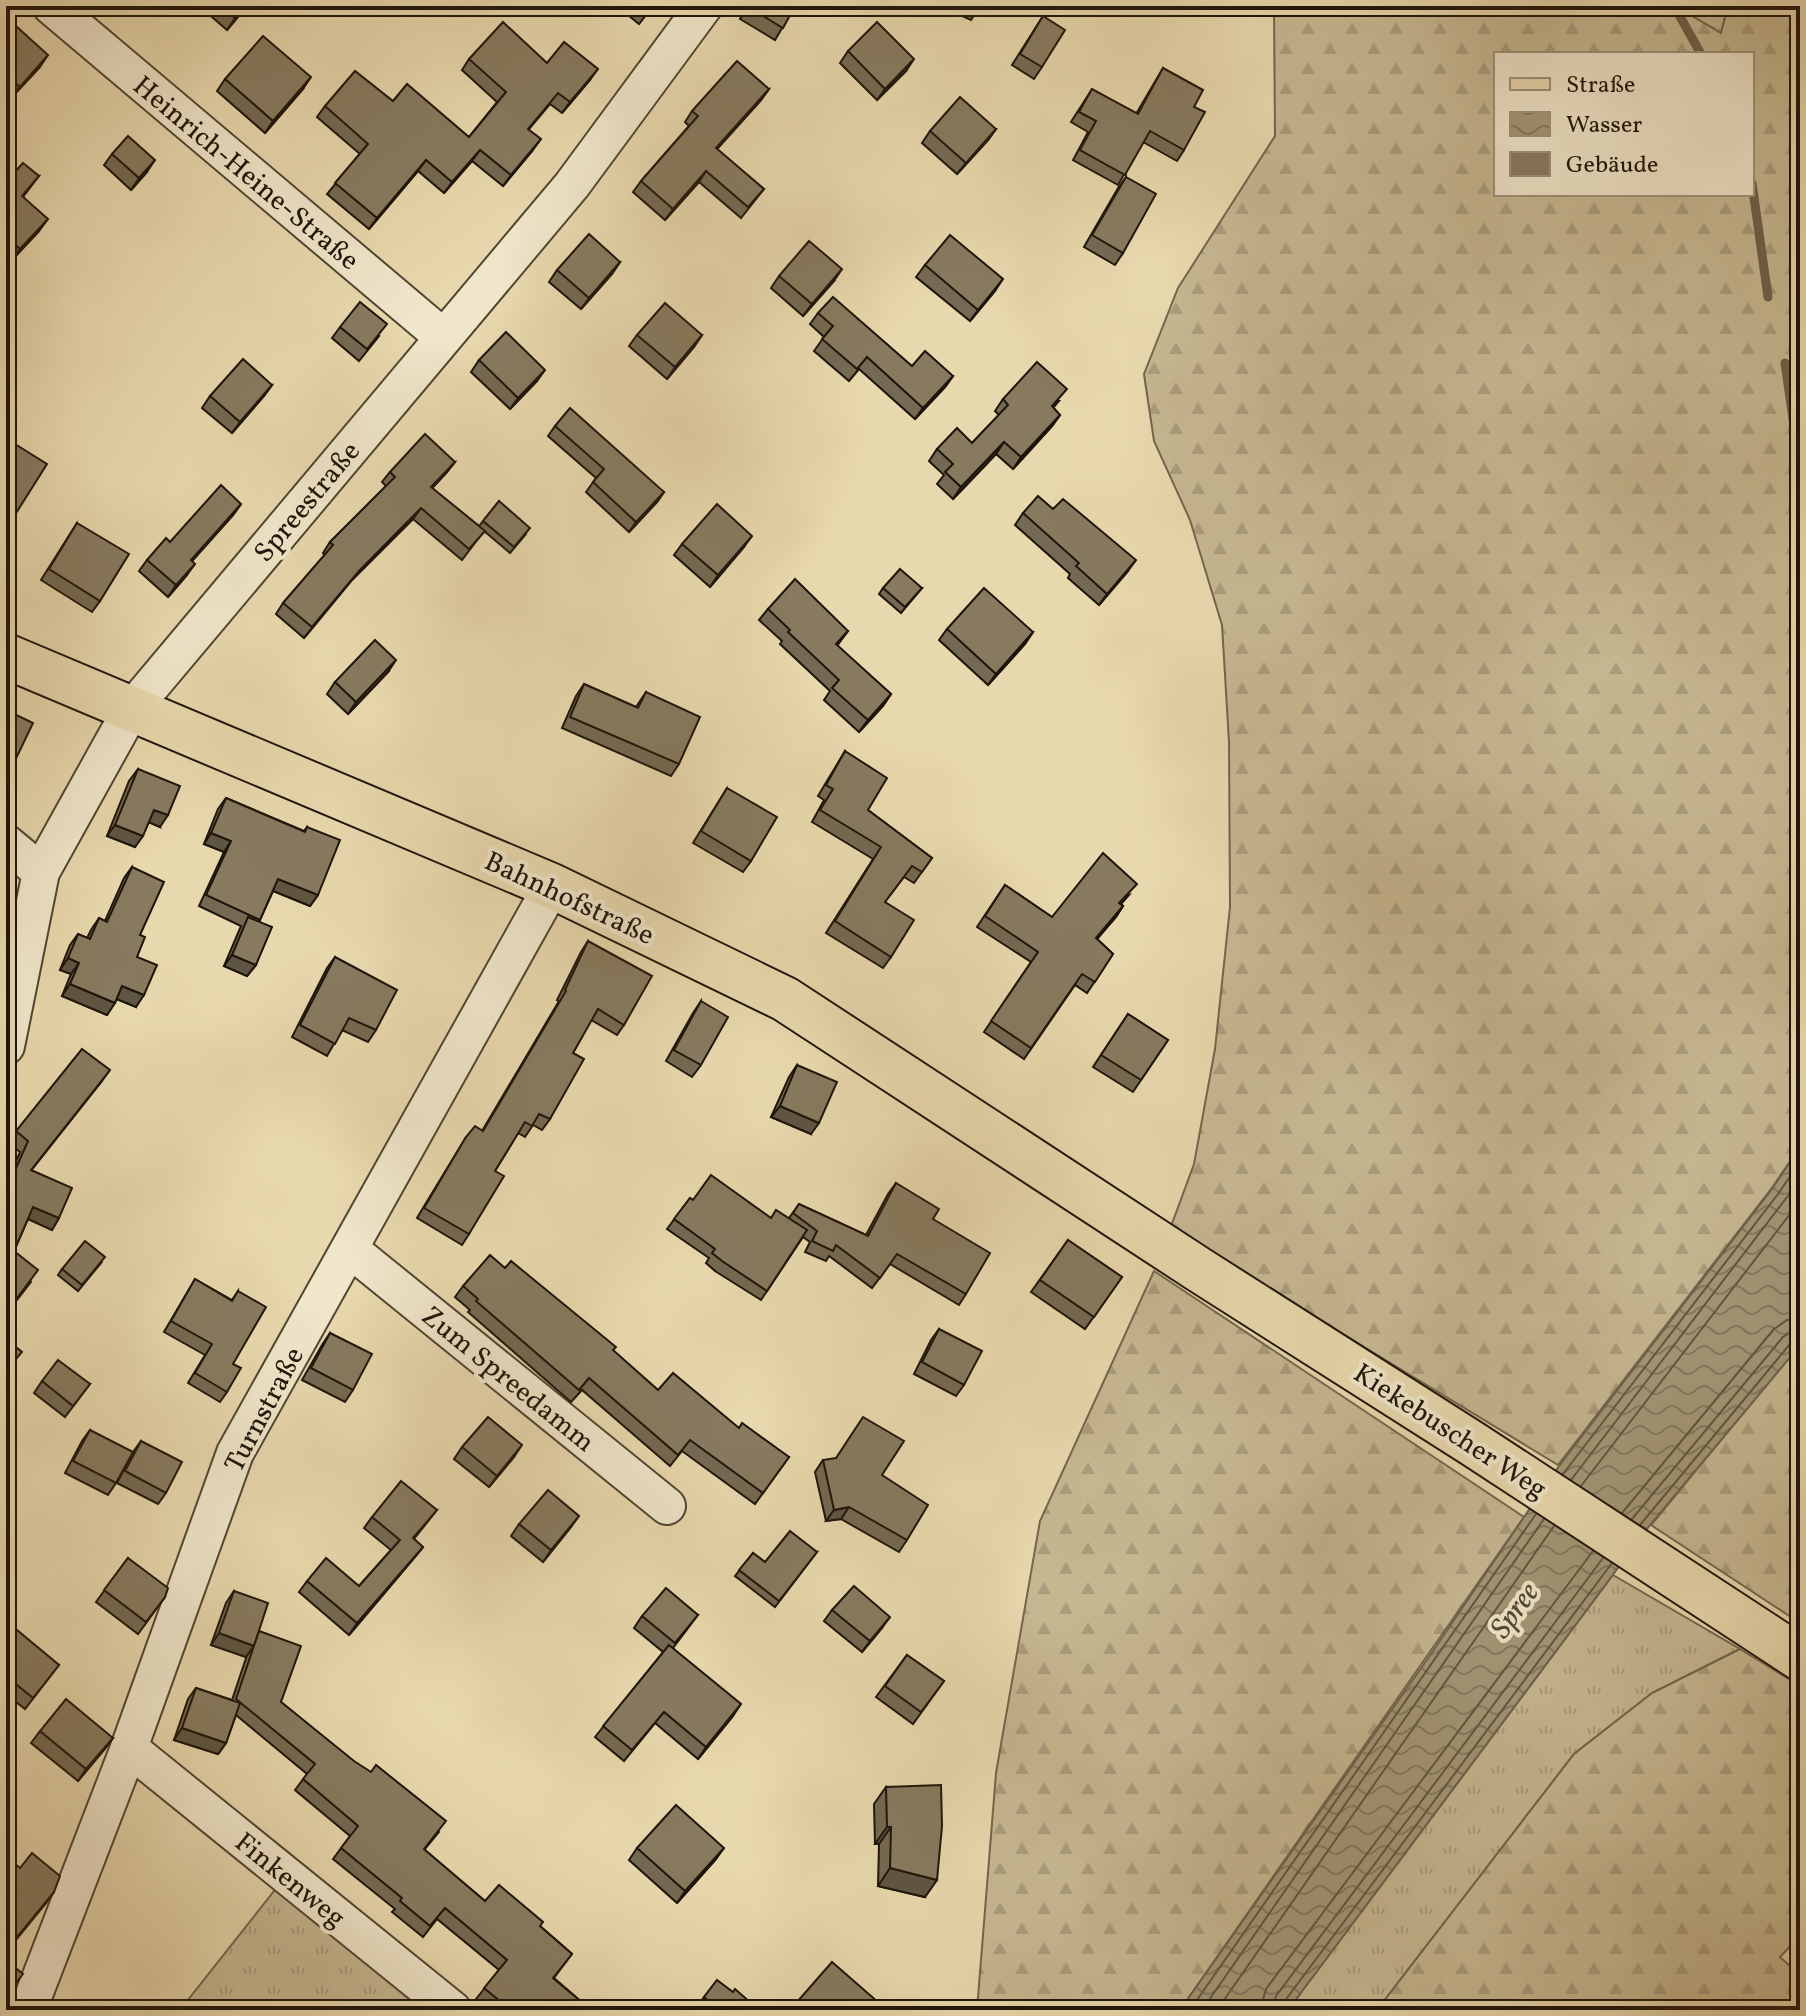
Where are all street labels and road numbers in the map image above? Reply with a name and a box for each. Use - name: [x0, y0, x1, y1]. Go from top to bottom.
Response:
- street label: Heinrich-Heine-Straße: [124, 68, 367, 280]
- street label: Spreestraße: [246, 434, 370, 572]
- street label: Bahnhofstraße: [478, 843, 660, 956]
- street label: Zum Spreedamm: [412, 1298, 602, 1462]
- street label: Turnstraße: [216, 1341, 315, 1480]
- street label: Kiekebuscher Weg: [1345, 1355, 1554, 1509]
- street label: Finkenweg: [226, 1824, 353, 1938]

